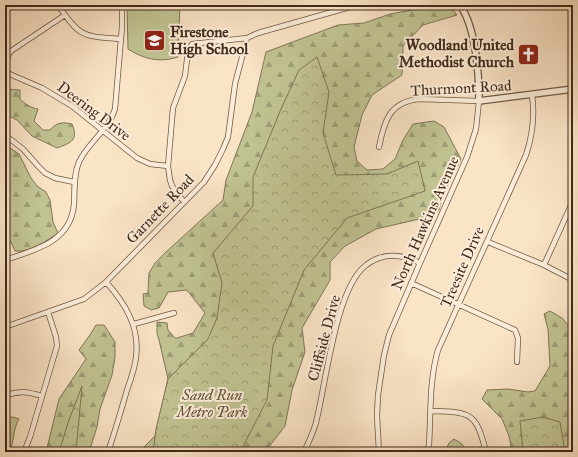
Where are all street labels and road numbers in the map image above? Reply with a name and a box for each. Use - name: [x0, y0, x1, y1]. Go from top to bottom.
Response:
- street label: Thurmont Road: [410, 76, 512, 100]
- street label: Deering Drive: [54, 78, 134, 144]
- street label: North Hawkins Avenue: [387, 153, 463, 293]
- street label: Garnette Road: [122, 170, 198, 247]
- street label: Treesite Drive: [436, 224, 488, 310]
- street label: Cliffside Drive: [304, 293, 344, 383]

